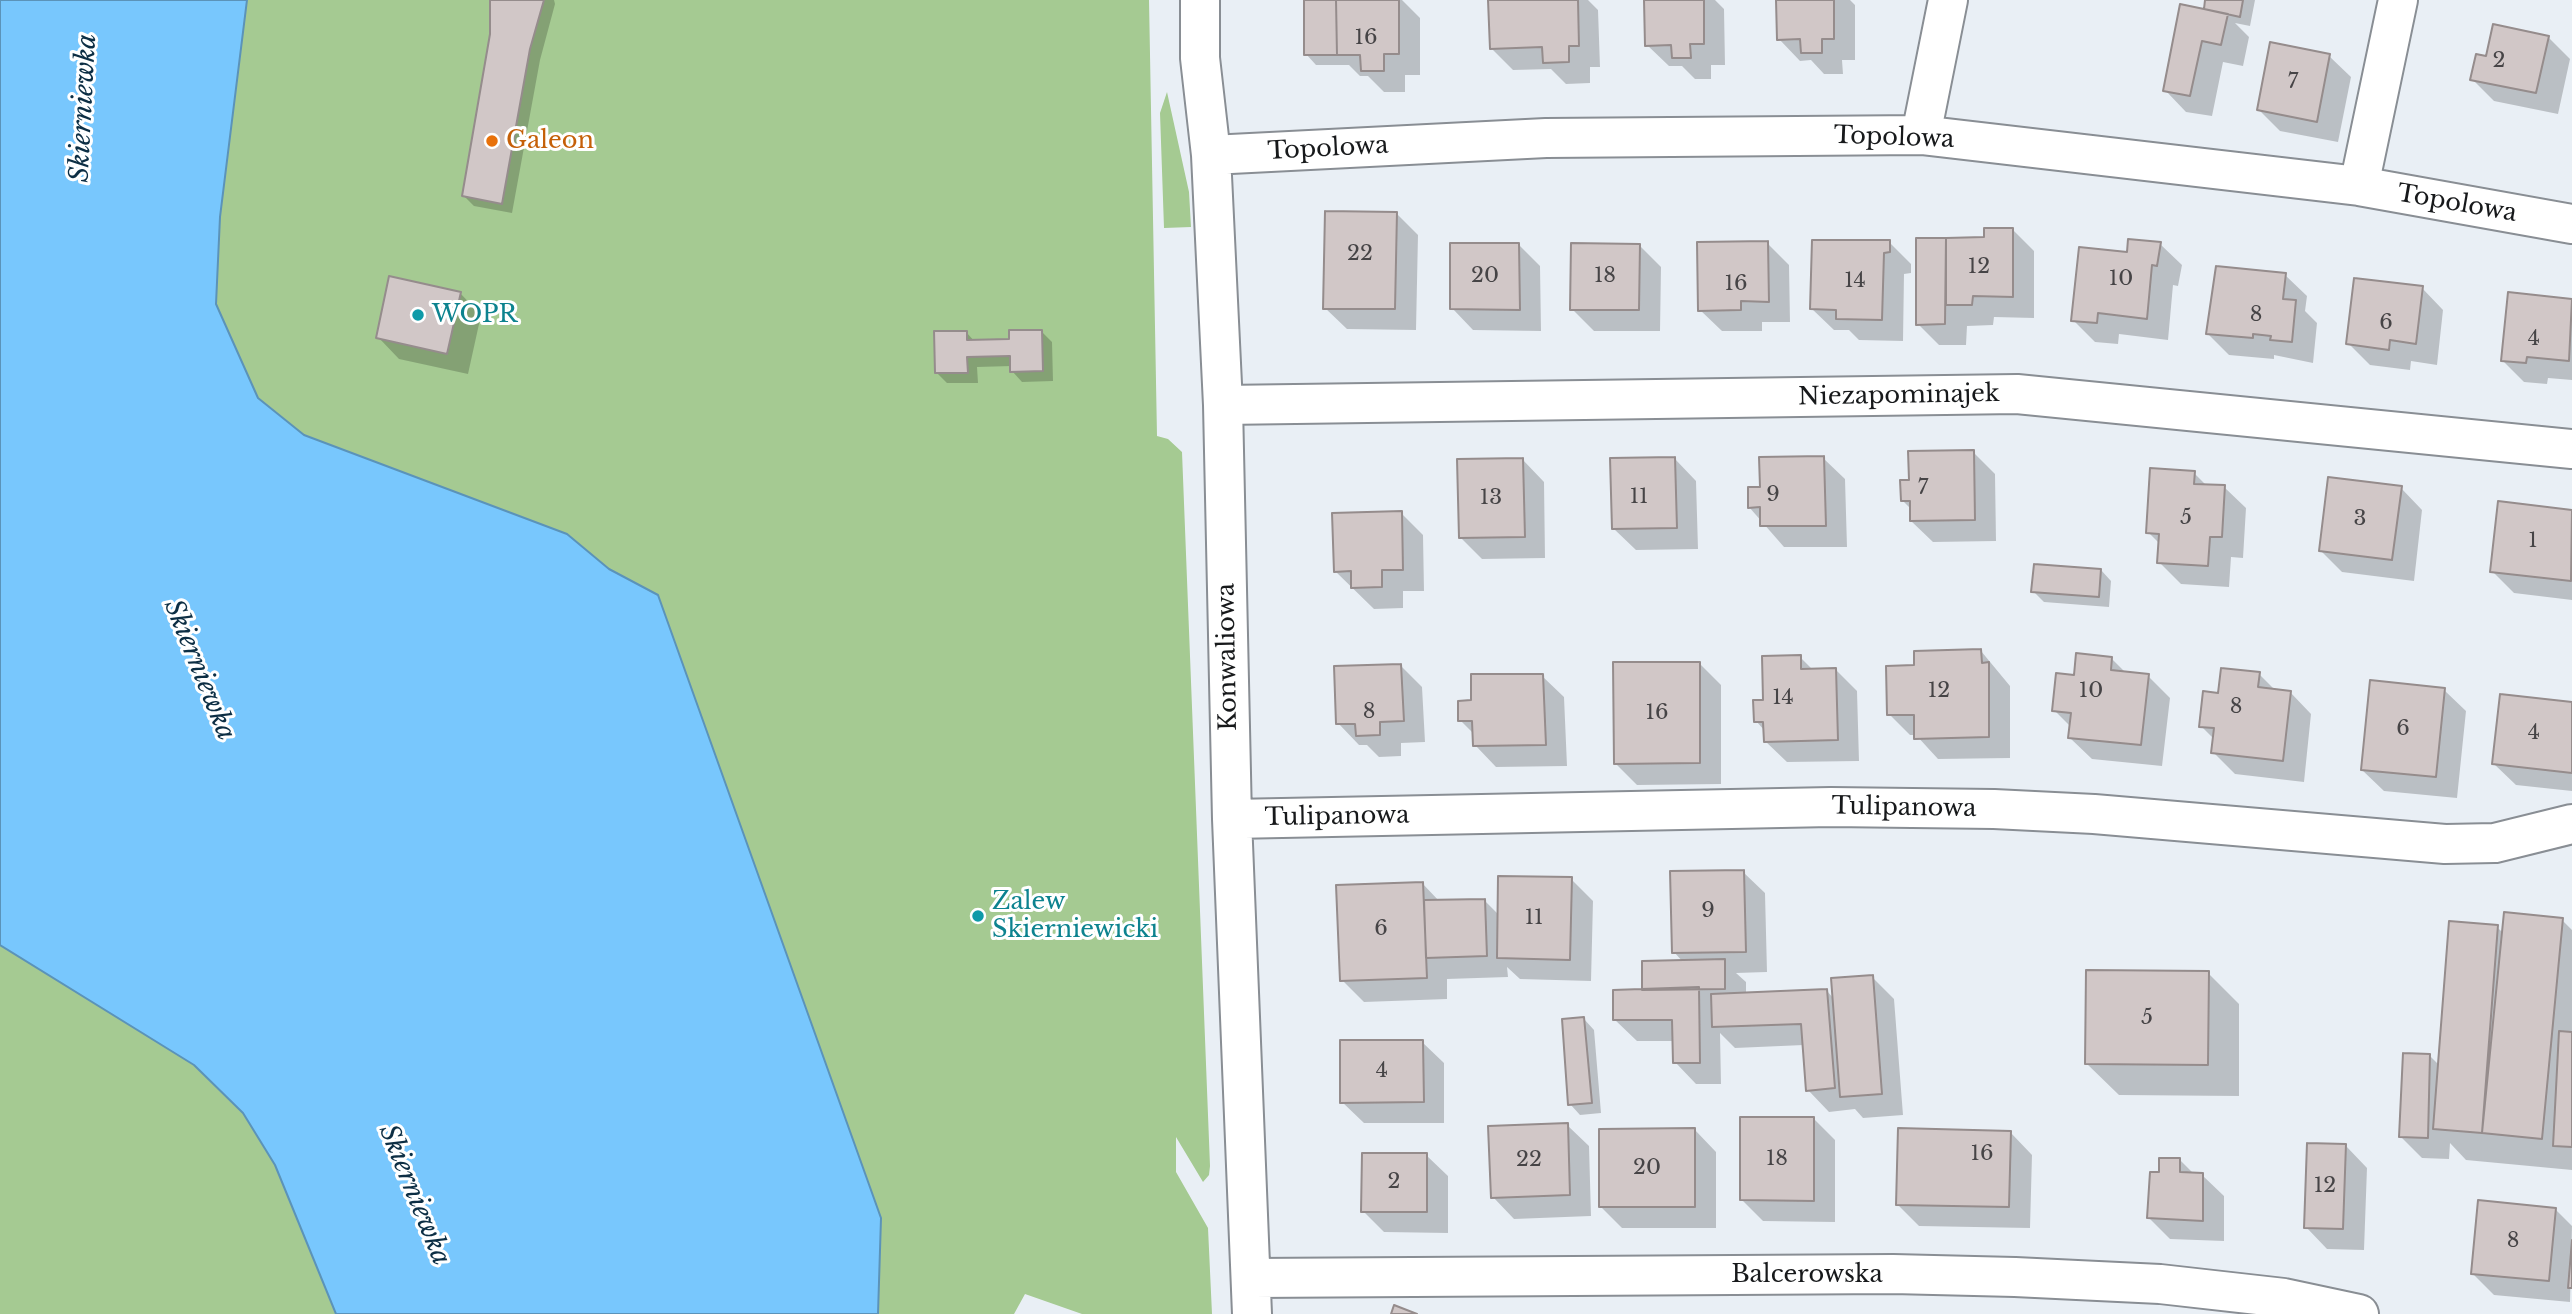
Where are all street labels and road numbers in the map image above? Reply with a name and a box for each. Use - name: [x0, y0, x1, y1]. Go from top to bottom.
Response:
- street label: Topolowa: [1833, 122, 1955, 154]
- street label: Topolowa: [1267, 131, 1389, 167]
- street label: Topolowa: [2395, 179, 2519, 229]
- street label: Niezapominajek: [1798, 380, 2000, 412]
- street label: Konwaliowa: [1212, 583, 1244, 731]
- street label: Tulipanowa: [1831, 792, 1977, 824]
- street label: Tulipanowa: [1264, 801, 1410, 833]
- street label: Balcerowska: [1731, 1261, 1883, 1289]

